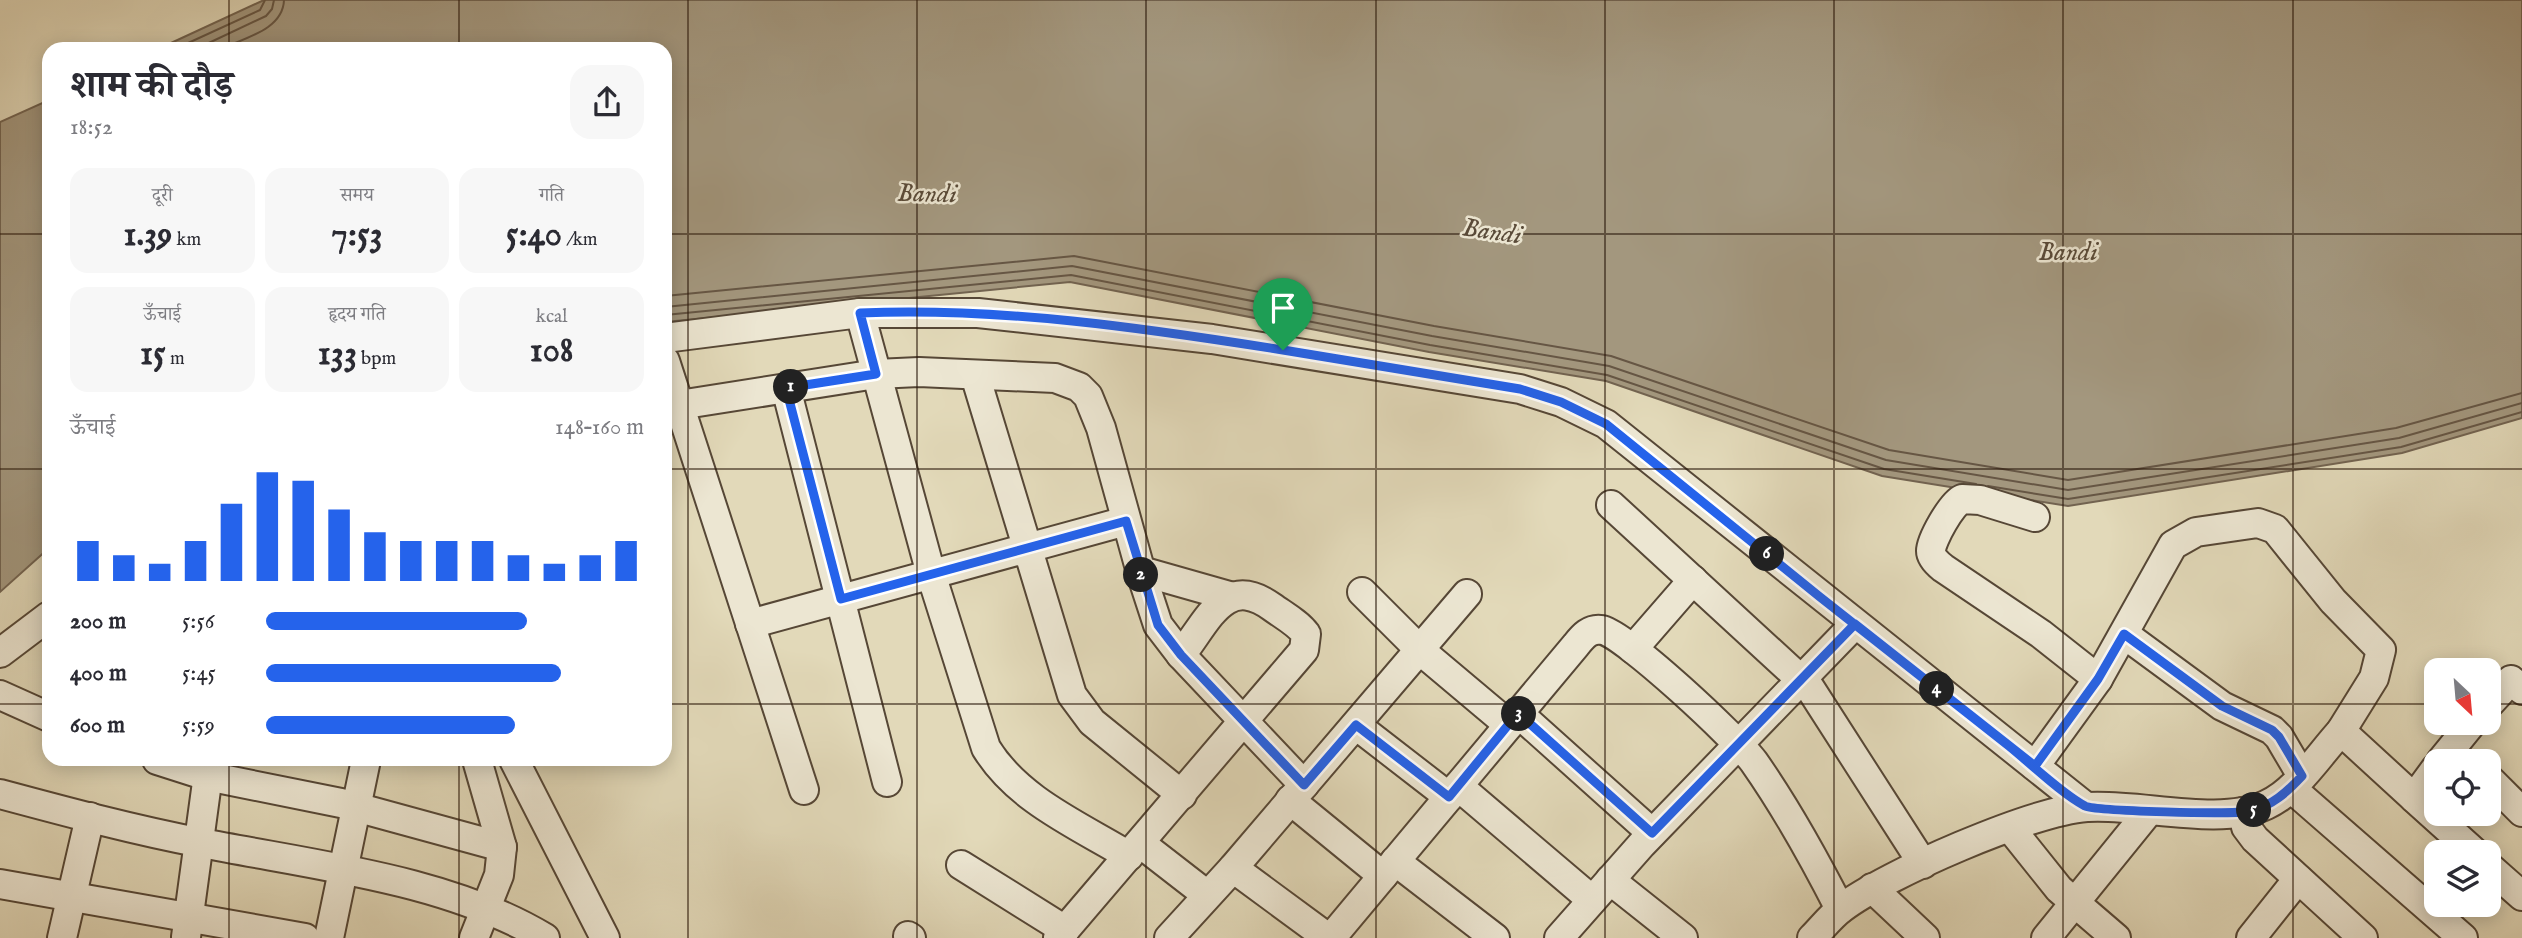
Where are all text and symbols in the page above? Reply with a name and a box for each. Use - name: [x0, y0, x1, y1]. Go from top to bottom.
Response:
- text: शाम की दौड़: [70, 63, 233, 111]
- button: share: [570, 65, 644, 139]
- text: 18:52: [70, 113, 113, 142]
- water label: Bandi: [897, 177, 959, 211]
- text: दूरी: [152, 184, 173, 208]
- text: समय: [340, 184, 374, 208]
- text: गति: [539, 184, 564, 208]
- water label: Bandi: [1460, 212, 1525, 253]
- text: 1.39: [123, 213, 172, 258]
- text: 7:53: [331, 213, 383, 258]
- text: 5:40: [506, 213, 562, 258]
- text: km: [172, 228, 201, 252]
- text: /km: [562, 228, 598, 252]
- water label: Bandi: [2038, 236, 2099, 269]
- pin: [1253, 278, 1313, 350]
- icon: arrive: [1264, 289, 1302, 327]
- text: ऊँचाई: [144, 303, 181, 327]
- text: हृदय गति: [328, 303, 386, 327]
- text: kcal: [536, 305, 568, 329]
- text: 108: [530, 329, 574, 374]
- text: 15: [140, 332, 166, 377]
- text: 133: [318, 332, 357, 377]
- text: m: [166, 347, 185, 371]
- text: bpm: [357, 347, 396, 371]
- pin: 1: [774, 370, 808, 404]
- text: 1: [787, 374, 794, 398]
- text: ऊँचाई: [70, 413, 115, 442]
- text: 148–160 m: [555, 413, 644, 442]
- pin: 6: [1750, 536, 1784, 572]
- text: 6: [1762, 541, 1771, 565]
- pin: 2: [1124, 558, 1158, 592]
- text: 2: [1136, 562, 1145, 586]
- text: 200 m: [70, 607, 126, 636]
- text: 5:56: [182, 607, 214, 636]
- north arrow: [2424, 658, 2501, 735]
- map controls: [2424, 658, 2501, 917]
- text: 400 m: [70, 659, 127, 688]
- text: 5:45: [182, 659, 216, 688]
- pin: 4: [1920, 672, 1954, 706]
- text: 4: [1932, 676, 1941, 700]
- pin: 3: [1502, 696, 1536, 732]
- text: 3: [1515, 701, 1522, 725]
- text: 600 m: [70, 711, 125, 740]
- text: 5:59: [182, 711, 215, 740]
- button: locate: [2424, 749, 2501, 826]
- pin: 5: [2236, 792, 2272, 828]
- text: 5: [2250, 797, 2257, 821]
- button: layers: [2424, 840, 2501, 917]

